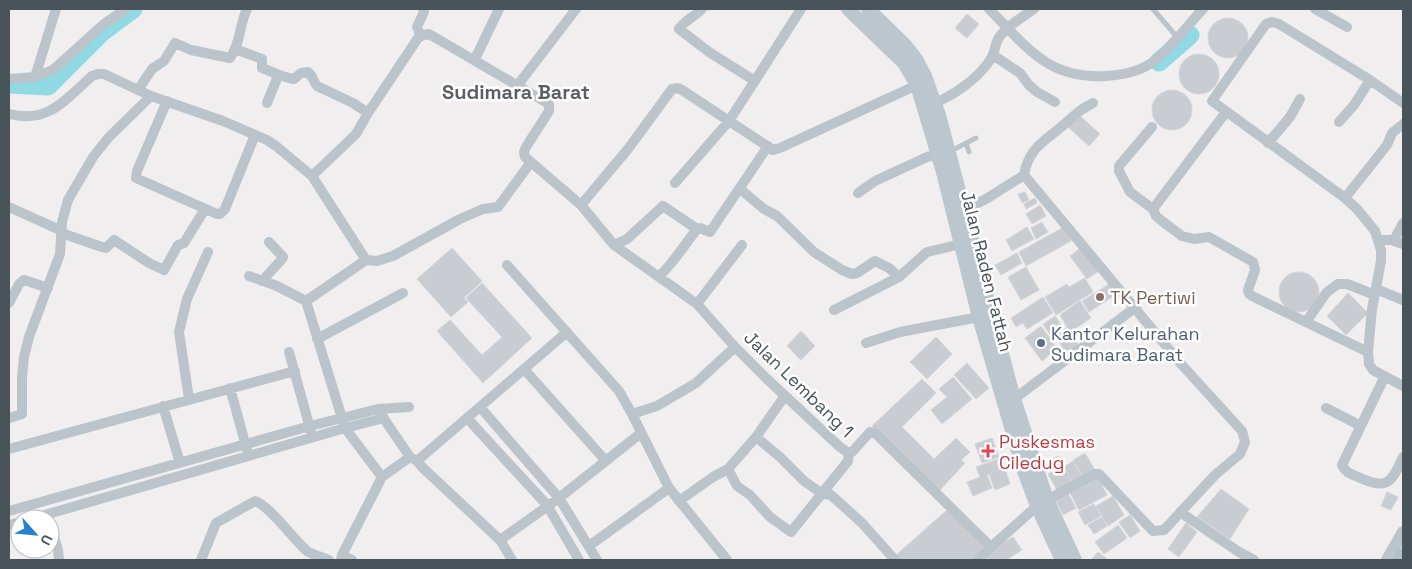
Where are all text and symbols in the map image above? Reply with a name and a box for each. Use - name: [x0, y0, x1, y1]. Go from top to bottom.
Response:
- district label: Sudimara Barat: [442, 79, 590, 105]
- street label: Jalan Raden Fattah: [956, 188, 1018, 354]
- place label: TK Pertiwi: [1110, 286, 1196, 309]
- marker: TK Pertiwi: [1094, 291, 1106, 303]
- place label: Kantor Kelurahan Sudimara Barat: [1051, 322, 1200, 366]
- street label: Jalan Lembang 1: [739, 326, 859, 442]
- marker: Kantor Kelurahan Sudimara Barat: [1035, 337, 1047, 349]
- place label: Puskesmas Ciledug: [999, 430, 1095, 474]
- marker: Puskesmas Ciledug: [981, 444, 995, 458]
- north arrow: [10, 509, 60, 559]
- text: U: [36, 532, 57, 548]

